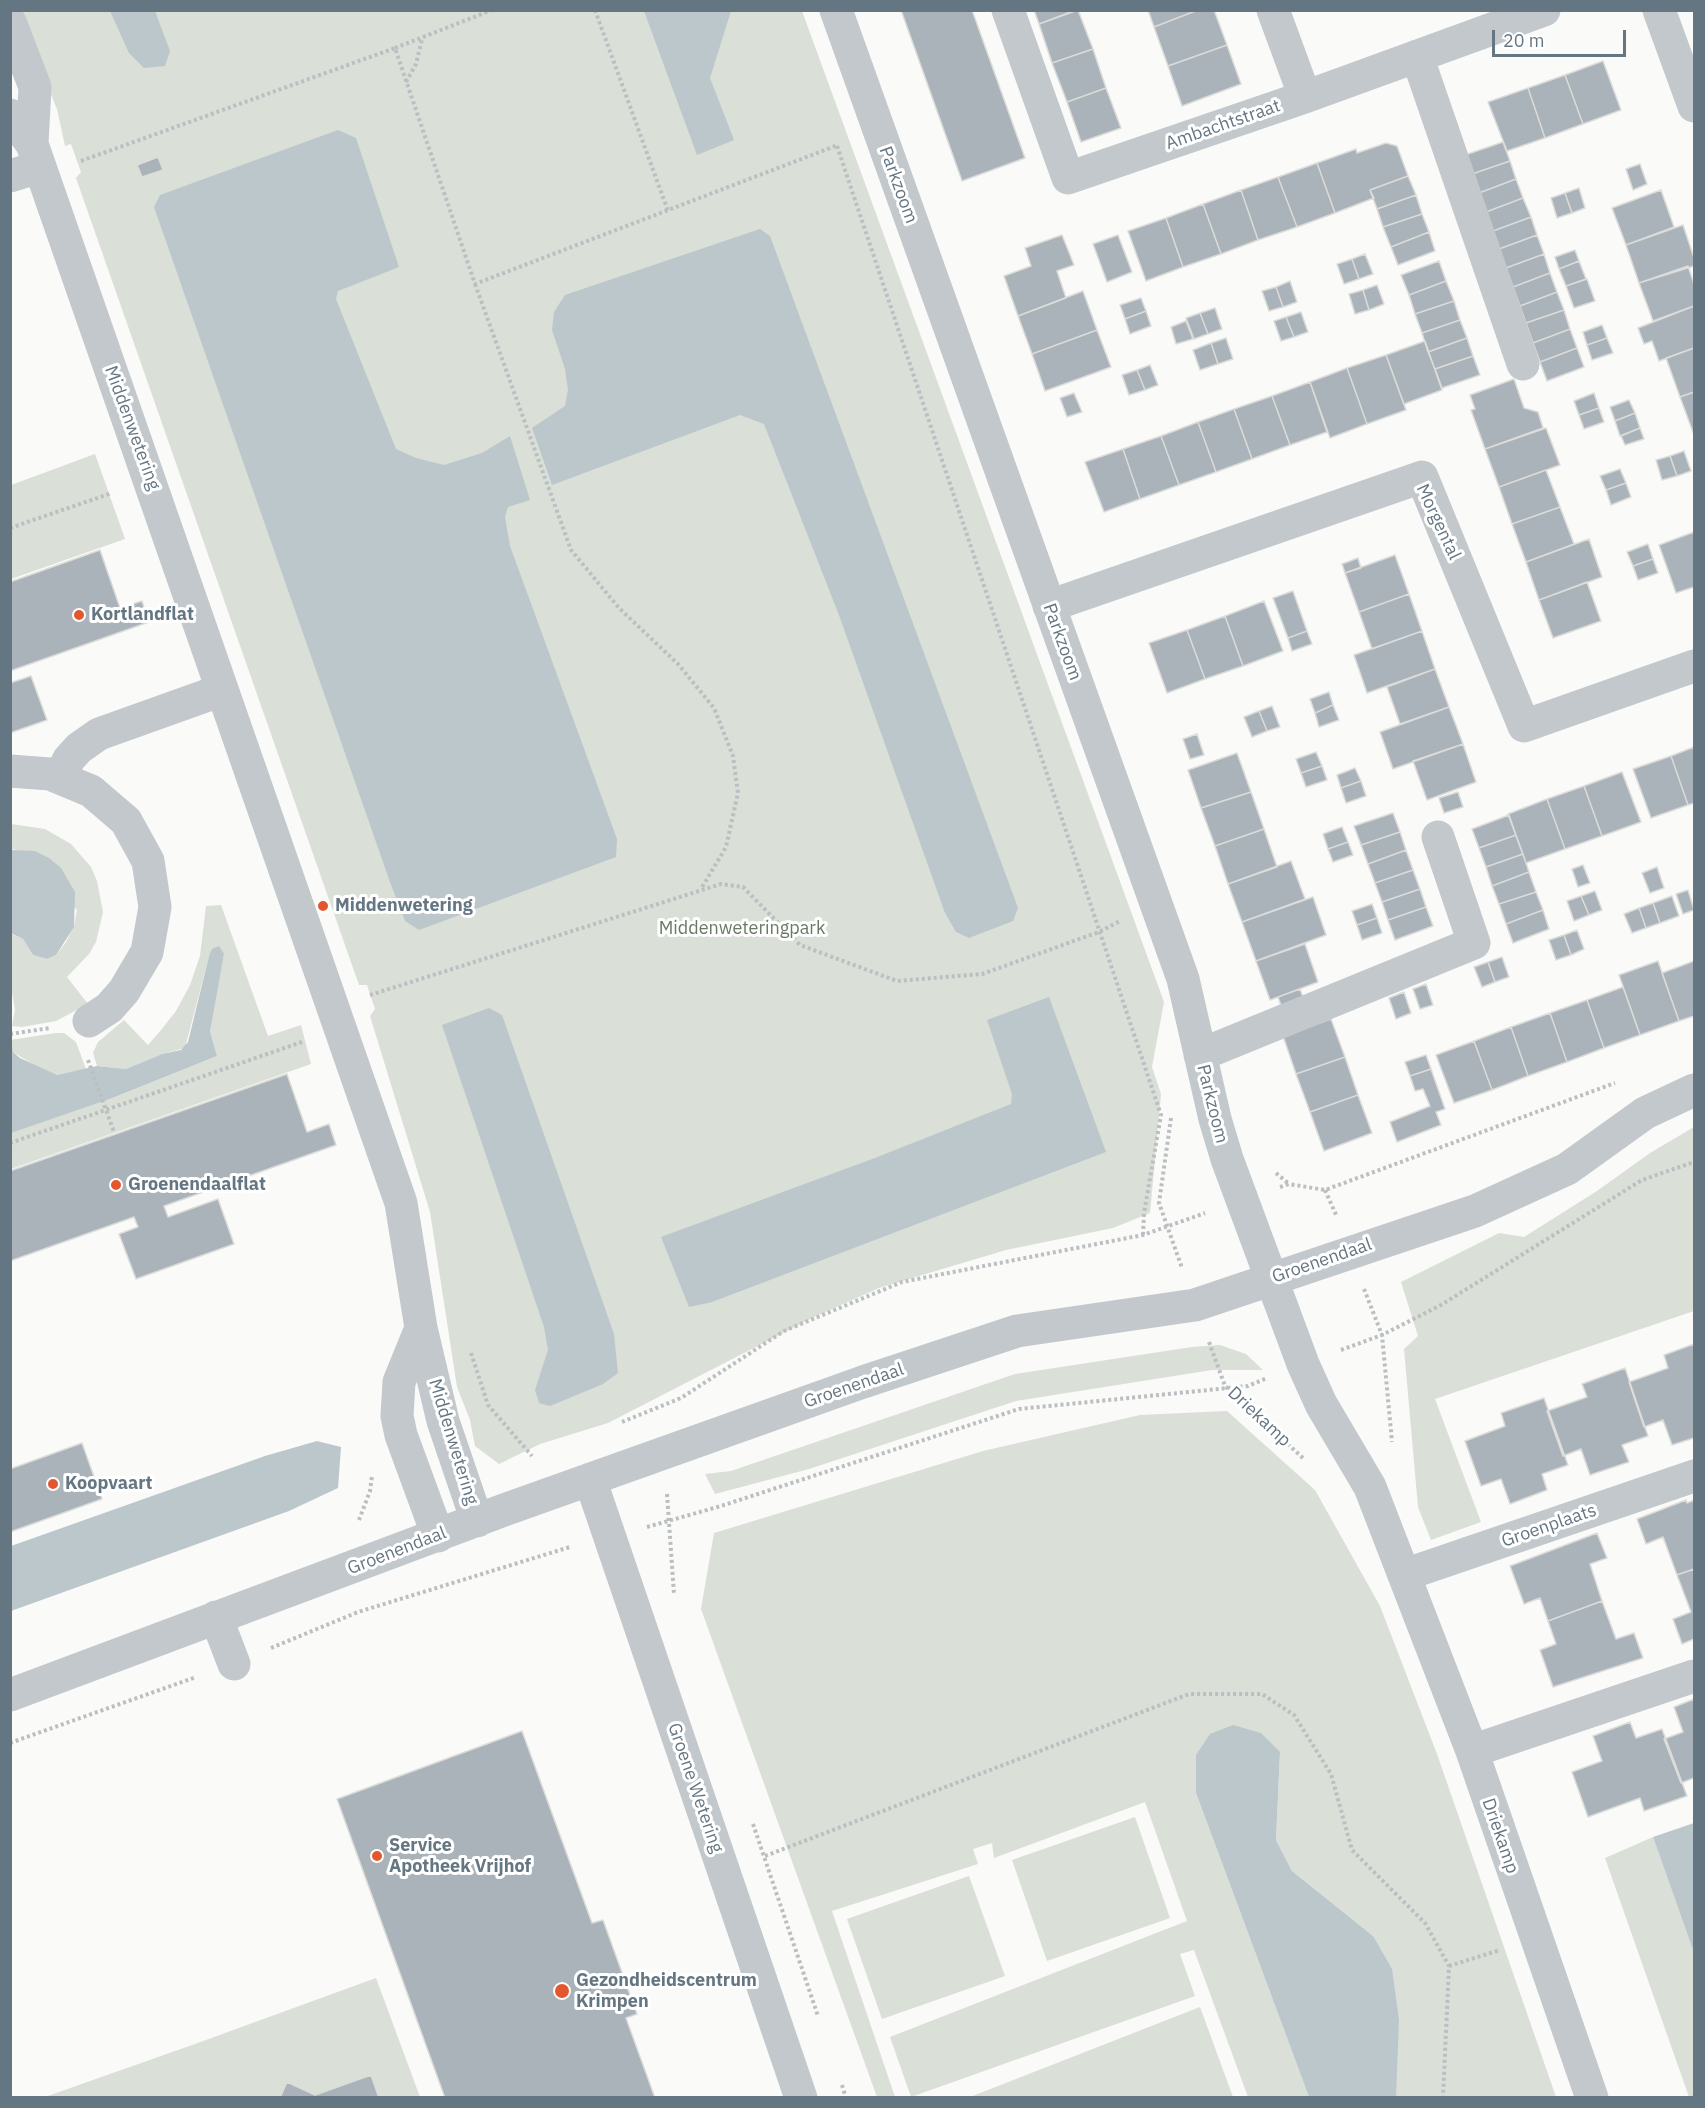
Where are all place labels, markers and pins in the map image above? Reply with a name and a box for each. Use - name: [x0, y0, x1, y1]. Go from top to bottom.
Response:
- place label: Kortlandflat: [91, 604, 194, 626]
- marker: Kortlandflat: [72, 608, 86, 622]
- place label: Middenwetering: [335, 895, 473, 917]
- marker: Middenwetering: [316, 899, 330, 913]
- place label: Groenendaalflat: [128, 1174, 266, 1196]
- marker: Groenendaalflat: [109, 1178, 123, 1192]
- place label: Koopvaart: [65, 1473, 152, 1495]
- marker: Koopvaart: [46, 1477, 60, 1491]
- place label: Service Apotheek Vrijhof: [389, 1835, 531, 1878]
- marker: Service Apotheek Vrijhof: [370, 1849, 384, 1863]
- place label: Gezondheidscentrum Krimpen: [576, 1970, 757, 2012]
- marker: Gezondheidscentrum Krimpen: [553, 1982, 571, 2000]

